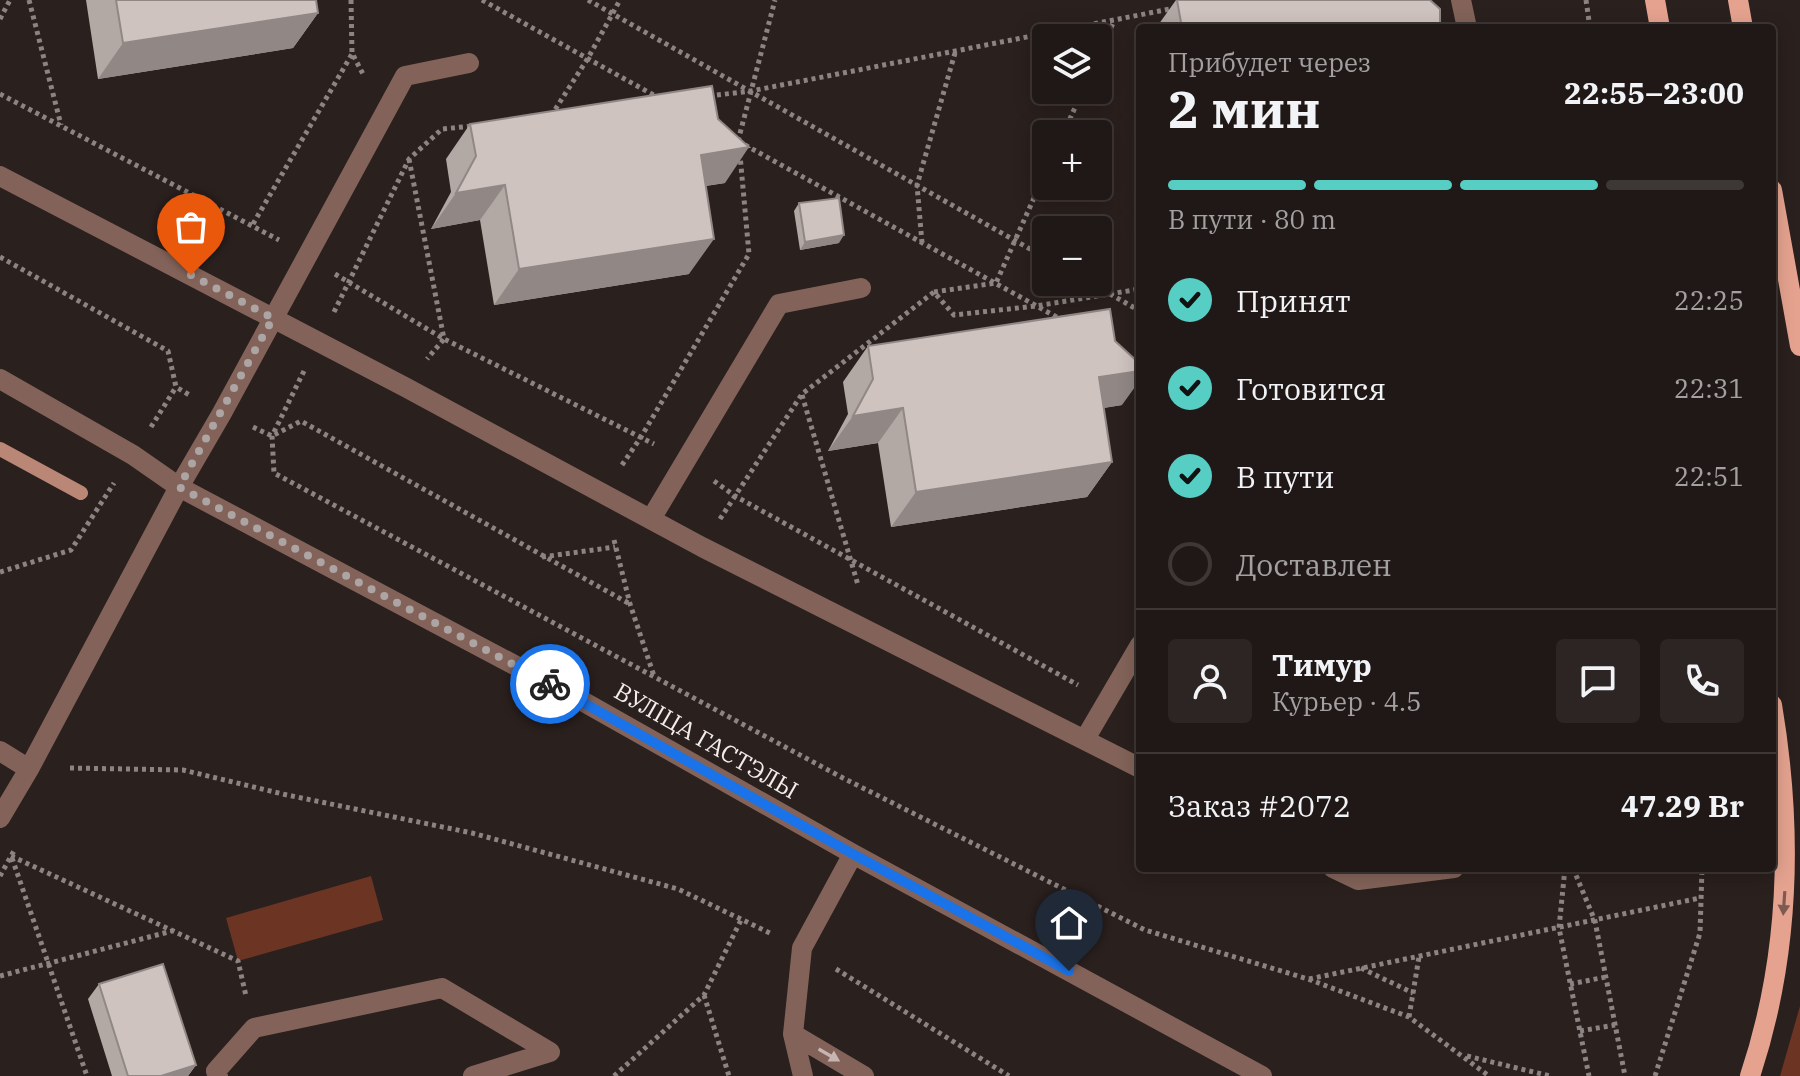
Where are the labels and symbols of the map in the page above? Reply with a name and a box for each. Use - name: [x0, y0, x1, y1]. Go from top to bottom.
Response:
- pin: [157, 193, 225, 275]
- courier: [510, 644, 590, 724]
- street label: ВУЛІЦА ГАСТЭЛЫ: [609, 675, 804, 806]
- pin: [1035, 889, 1103, 971]
- one-way arrow: [1777, 891, 1790, 916]
- one-way arrow: [818, 1048, 840, 1062]

